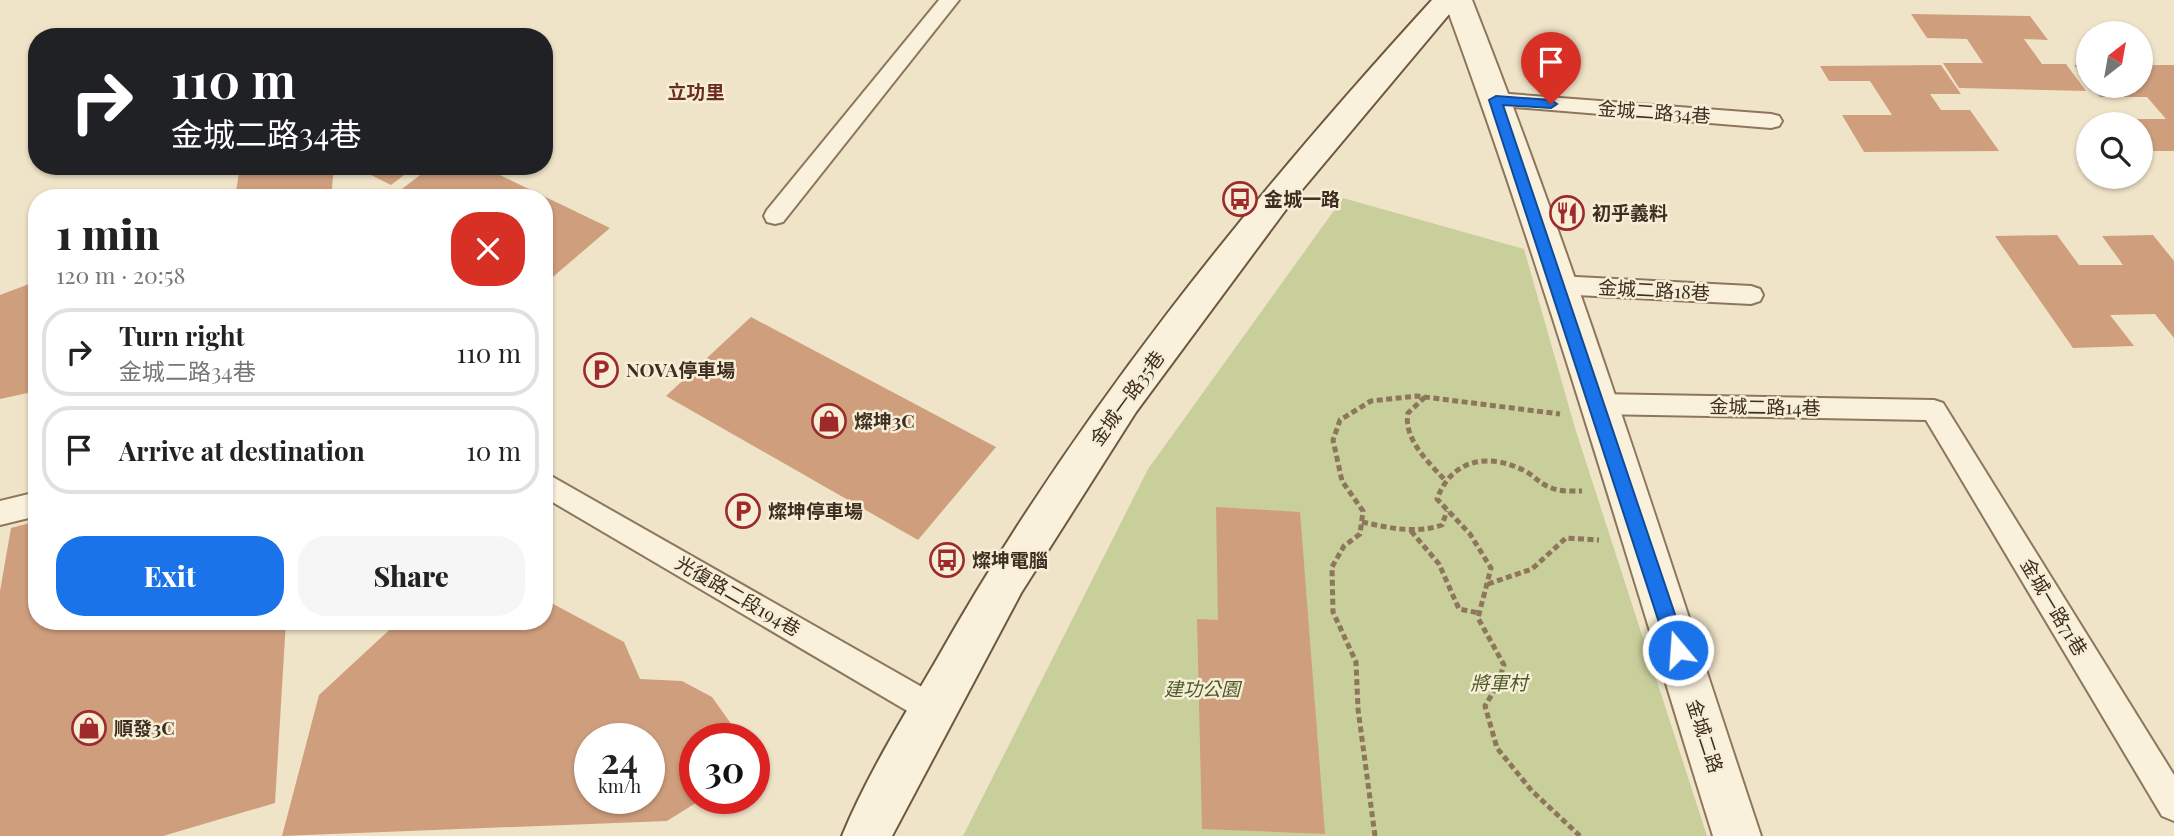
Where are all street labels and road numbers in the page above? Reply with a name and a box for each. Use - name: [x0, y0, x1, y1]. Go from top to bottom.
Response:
- street label: 金城二路34巷: [1597, 94, 1711, 128]
- street label: 金城二路18巷: [1597, 273, 1711, 305]
- street label: 金城一路35巷: [1083, 345, 1169, 450]
- street label: 金城二路14巷: [1709, 392, 1821, 420]
- street label: 光復路二段194巷: [671, 549, 806, 641]
- street label: 金城一路71巷: [2015, 553, 2094, 660]
- street label: 金城二路: [1682, 696, 1730, 776]

